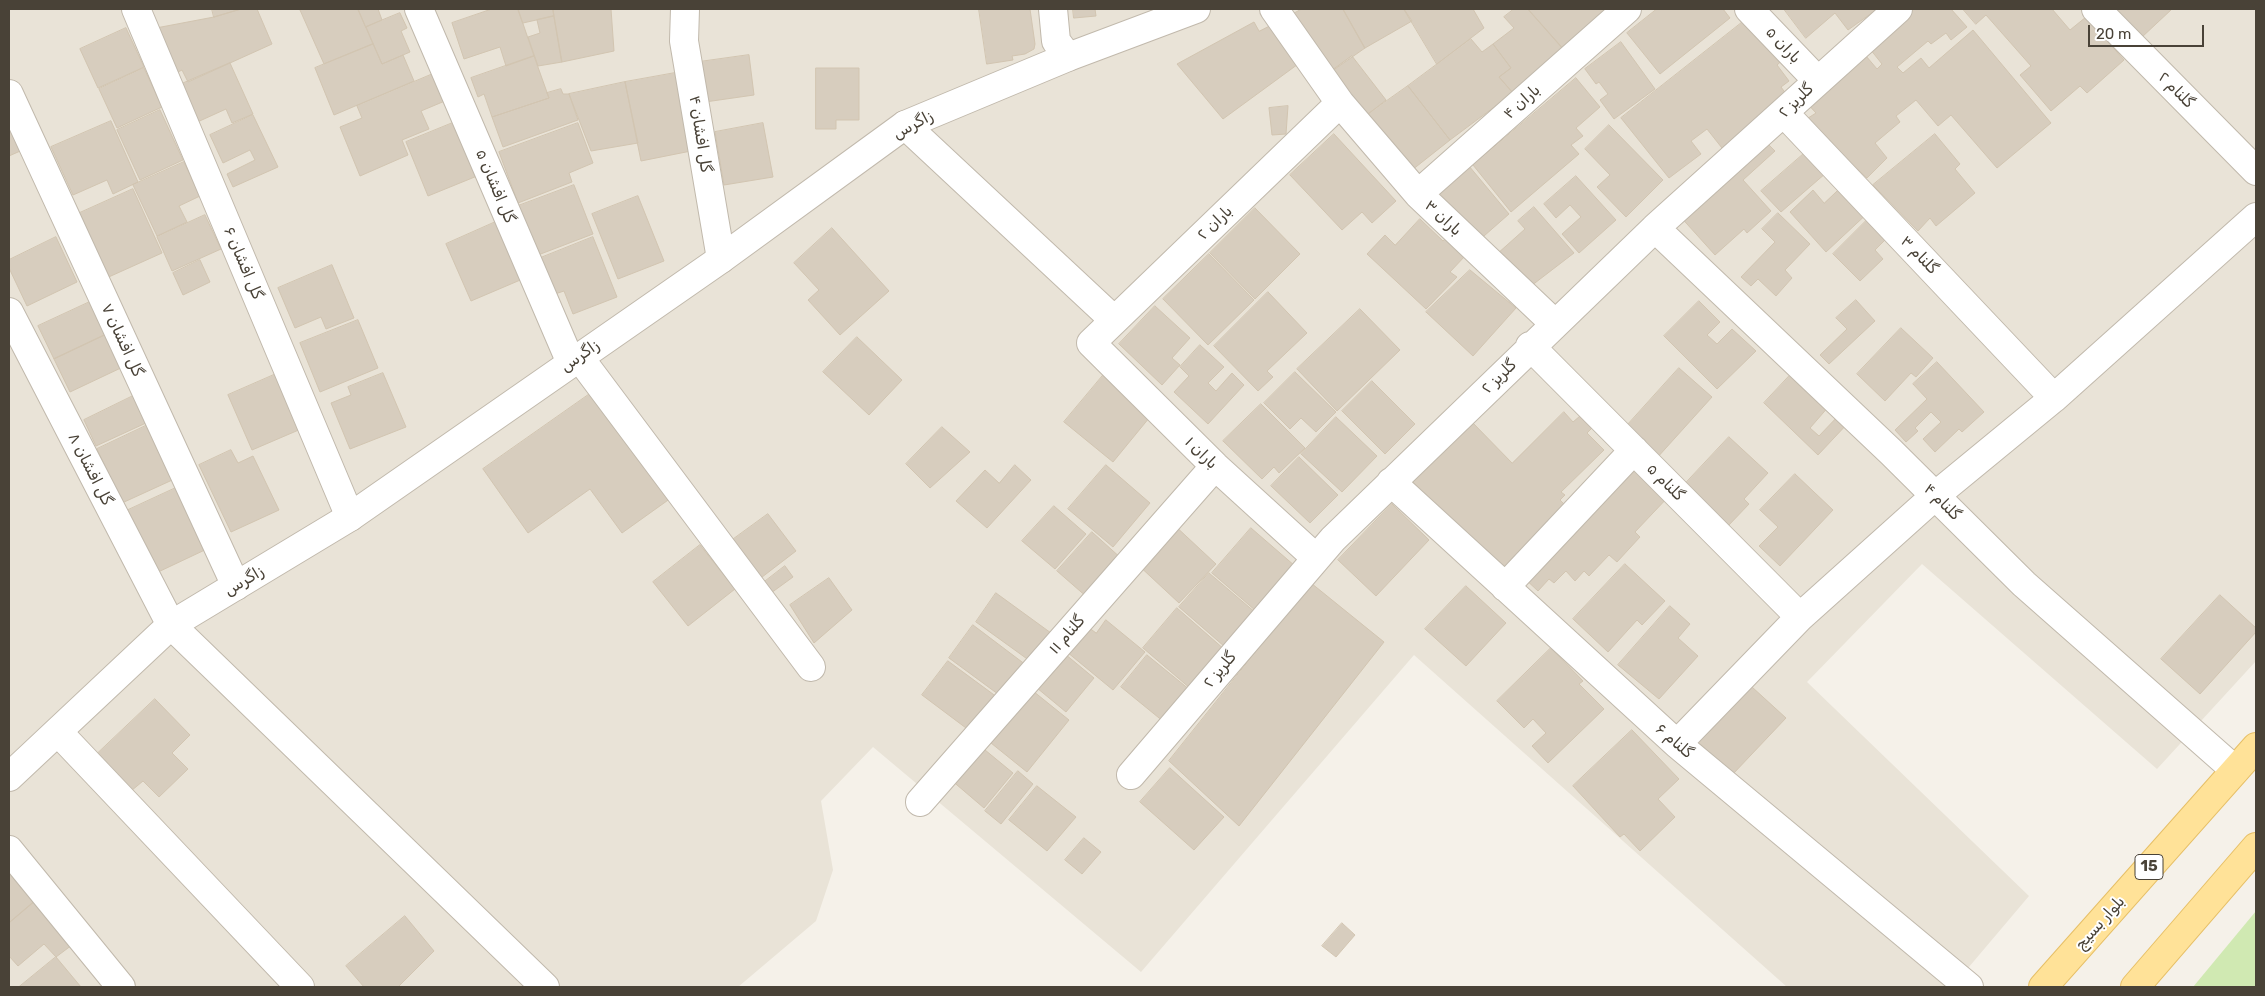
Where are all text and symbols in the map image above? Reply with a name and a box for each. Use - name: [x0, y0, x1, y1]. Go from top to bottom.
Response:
- scale bar: [2090, 15, 2206, 47]
- street label: باران ۵: [1761, 22, 1805, 68]
- text: 20 m: [2096, 25, 2131, 43]
- street label: گلنام ۲: [2154, 68, 2198, 112]
- street label: گلریز ۲: [1775, 80, 1817, 122]
- street label: باران ۴: [1500, 81, 1544, 123]
- street label: گل افشان ۴: [684, 94, 716, 174]
- street label: زاگرس: [889, 106, 937, 144]
- street label: گل افشان ۵: [471, 146, 519, 226]
- street label: باران ۳: [1420, 196, 1466, 240]
- street label: باران ۲: [1193, 202, 1237, 244]
- street label: گل افشان ۶: [219, 224, 267, 302]
- street label: گلنام ۳: [1896, 232, 1942, 278]
- street label: گل افشان ۷: [97, 300, 147, 380]
- street label: زاگرس: [557, 336, 603, 376]
- street label: گلریز ۲: [1478, 356, 1520, 398]
- street label: گل افشان ۸: [64, 430, 116, 508]
- street label: باران ۱: [1180, 433, 1222, 473]
- street label: گلنام ۵: [1642, 459, 1688, 505]
- street label: گلنام ۴: [1920, 480, 1964, 524]
- street label: زاگرس: [221, 562, 267, 600]
- street label: گلنام ۱۱: [1045, 612, 1089, 658]
- street label: گلریز ۲: [1199, 648, 1241, 692]
- street label: گلنام ۶: [1651, 719, 1697, 763]
- road number: 15: [2135, 854, 2163, 880]
- street label: بلوار بسیج: [2071, 892, 2129, 954]

